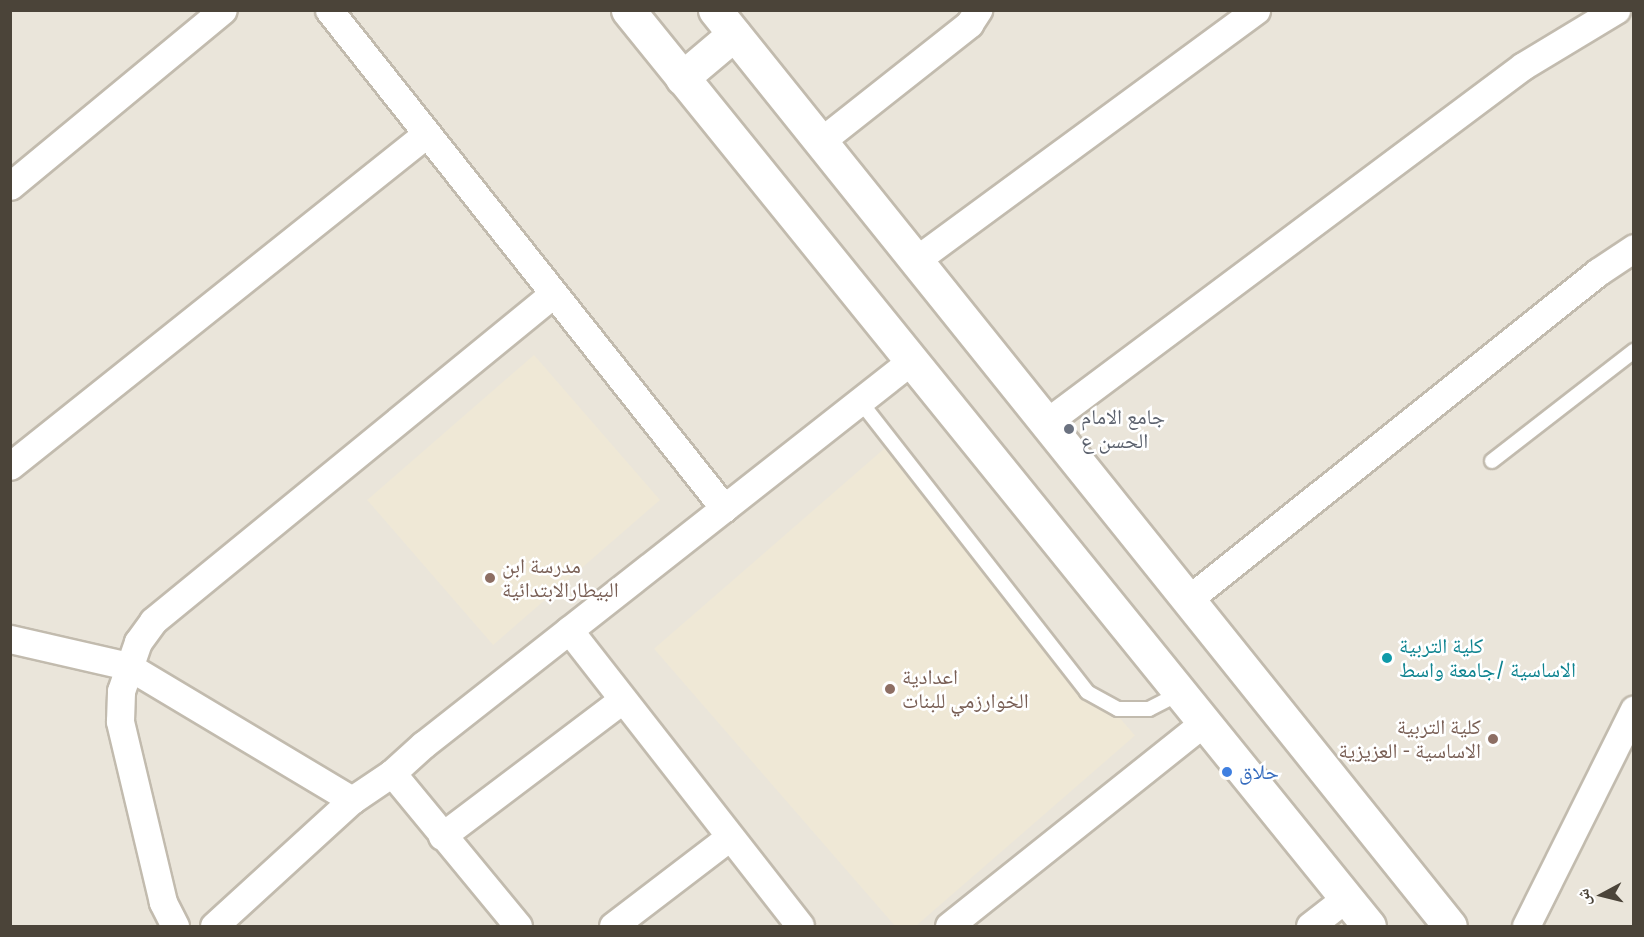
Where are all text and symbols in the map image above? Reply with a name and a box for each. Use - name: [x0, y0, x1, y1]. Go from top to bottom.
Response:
- place label: جامع الامام الحسن ع: [1081, 404, 1165, 454]
- marker: جامع الامام الحسن ع: [1062, 422, 1076, 436]
- place label: مدرسة ابن البيطارالابتدائية: [502, 553, 619, 603]
- marker: مدرسة ابن البيطارالابتدائية: [483, 571, 497, 585]
- place label: كلية التربية الاساسية /جامعة واسط: [1399, 633, 1576, 683]
- marker: كلية التربية الاساسية /جامعة واسط: [1380, 651, 1394, 665]
- place label: اعدادية الخوارزمي للبنات: [902, 664, 1029, 714]
- marker: اعدادية الخوارزمي للبنات: [883, 682, 897, 696]
- place label: كلية التربية الاساسية - العزيزية: [1338, 714, 1481, 764]
- marker: كلية التربية الاساسية - العزيزية: [1486, 732, 1500, 746]
- place label: حلاق: [1239, 759, 1279, 785]
- marker: حلاق: [1220, 765, 1234, 779]
- north arrow: [1572, 865, 1632, 925]
- text: ش: [1573, 888, 1594, 907]

